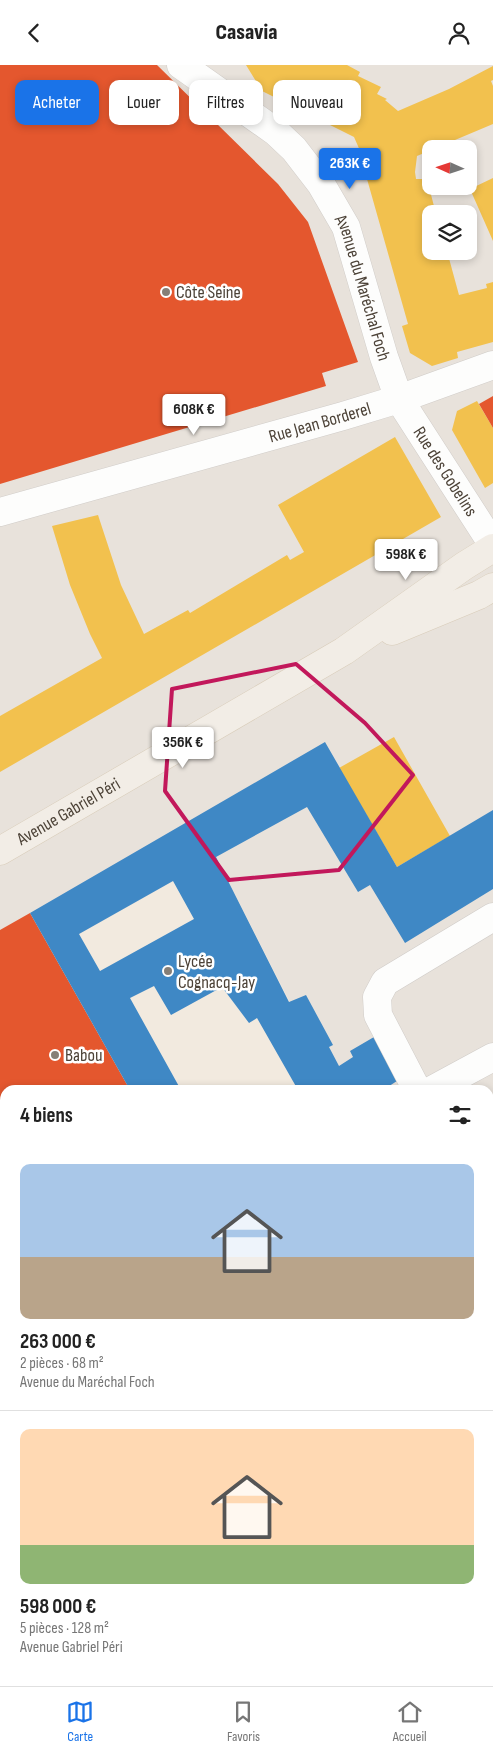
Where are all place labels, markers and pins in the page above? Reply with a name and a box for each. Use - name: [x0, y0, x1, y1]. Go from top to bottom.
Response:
- pin: 263K €: [309, 147, 391, 190]
- place label: Côte Seine: [176, 282, 241, 303]
- marker: Côte Seine: [160, 286, 172, 298]
- pin: 608K €: [153, 393, 235, 436]
- pin: 598K €: [365, 539, 447, 581]
- pin: 356K €: [142, 727, 224, 769]
- place label: Lycée Cognacq-Jay: [178, 951, 255, 993]
- marker: Lycée Cognacq-Jay: [162, 965, 174, 977]
- place label: Babou: [65, 1045, 102, 1066]
- marker: Babou: [49, 1049, 61, 1061]

